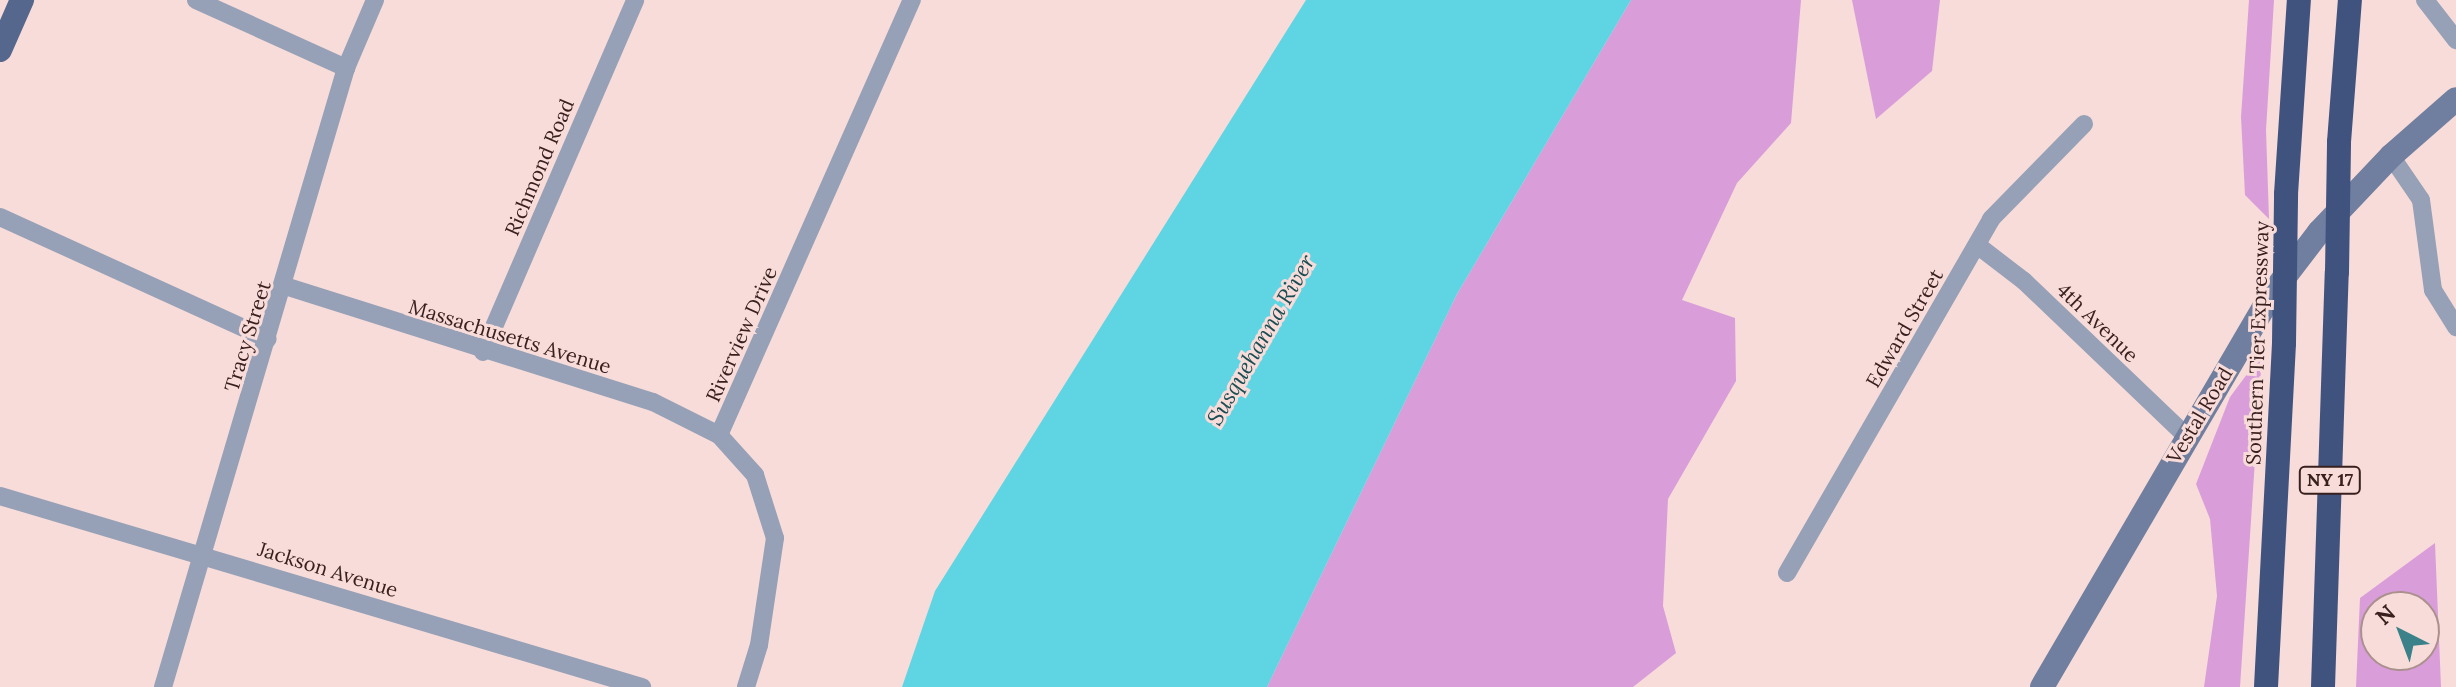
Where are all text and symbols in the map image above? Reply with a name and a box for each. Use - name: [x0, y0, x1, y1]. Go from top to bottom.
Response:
- street label: Richmond Road: [499, 95, 579, 239]
- street label: Southern Tier Expressway: [2241, 221, 2273, 465]
- water label: Susquehanna River: [1201, 250, 1321, 430]
- street label: Riverview Drive: [700, 263, 782, 405]
- street label: Edward Street: [1860, 264, 1948, 392]
- street label: 4th Avenue: [2052, 277, 2144, 367]
- street label: Tracy Street: [219, 278, 275, 394]
- street label: Massachusetts Avenue: [406, 294, 614, 378]
- street label: Vestal Road: [2161, 363, 2237, 467]
- road number: NY 17: [2298, 466, 2362, 494]
- street label: Jackson Avenue: [255, 536, 401, 602]
- north arrow: [2360, 591, 2440, 671]
- text: N: [2370, 599, 2401, 631]

